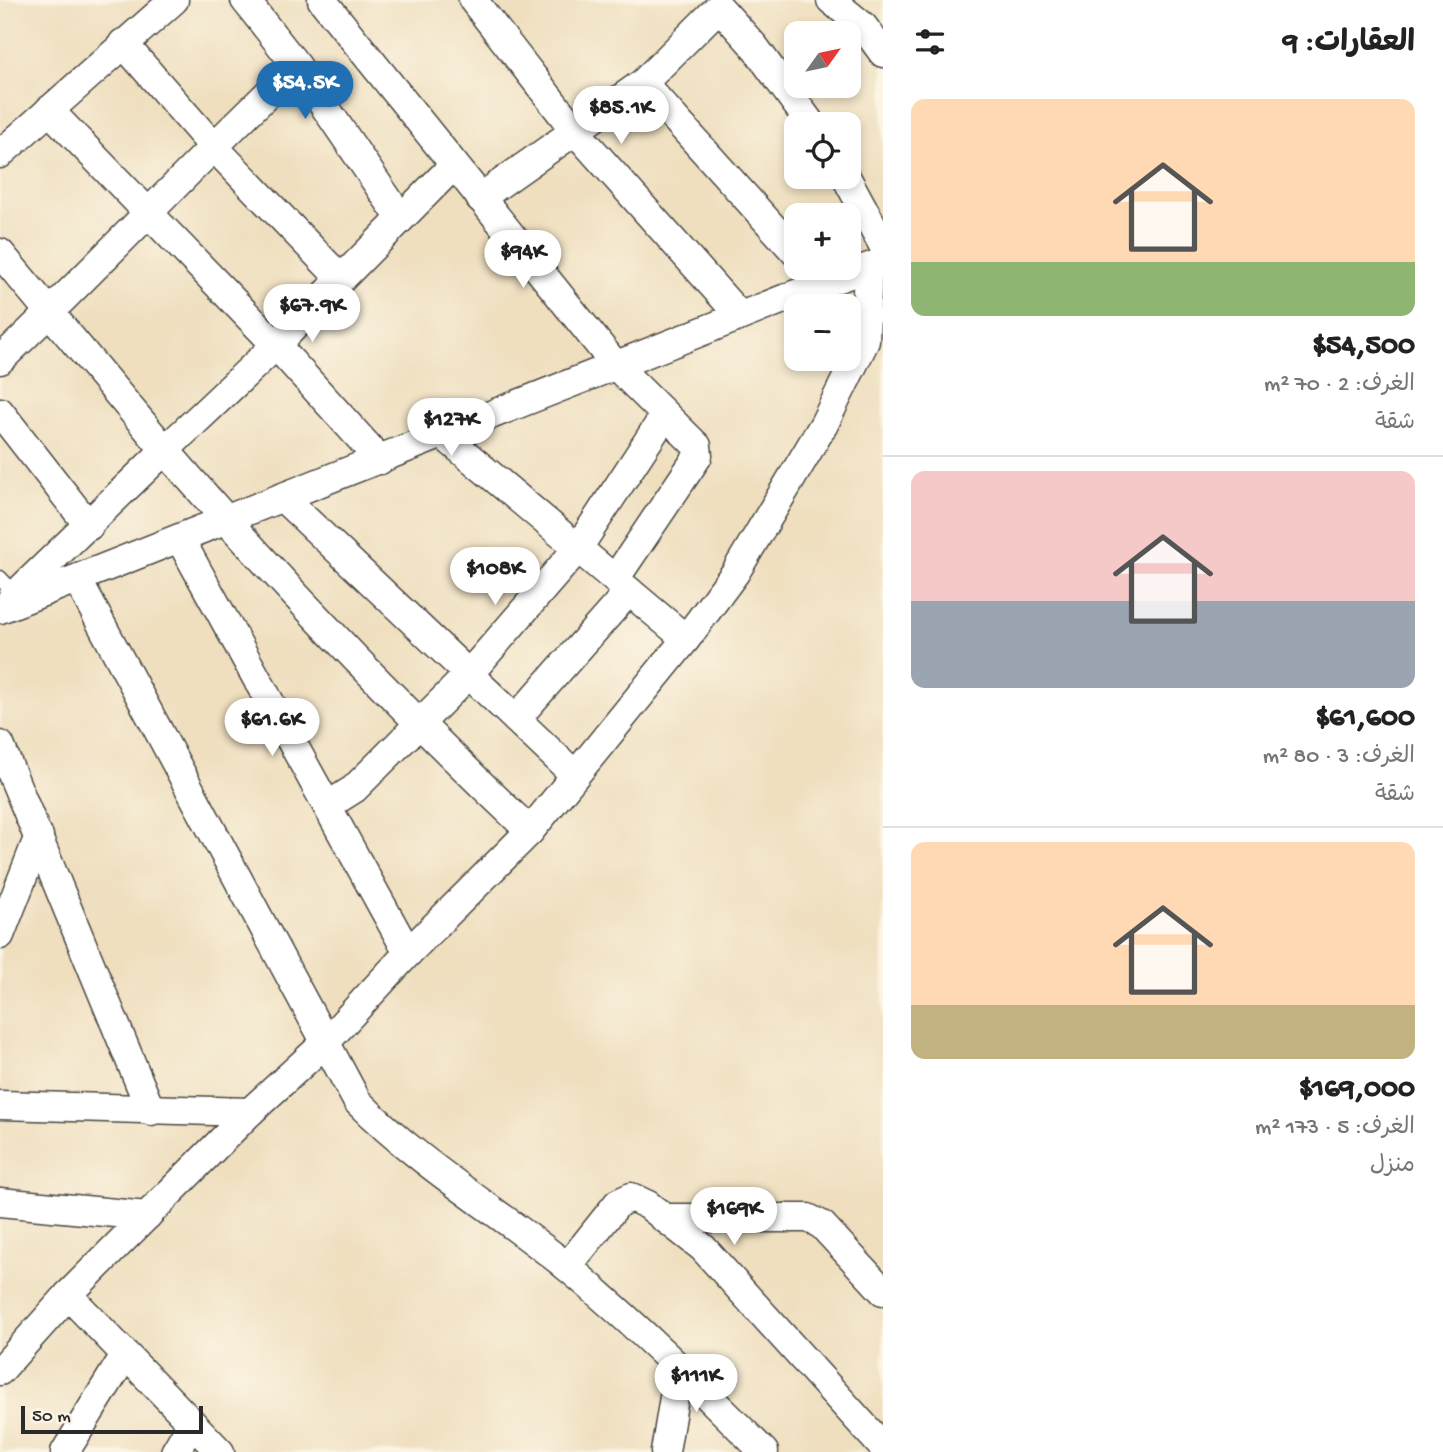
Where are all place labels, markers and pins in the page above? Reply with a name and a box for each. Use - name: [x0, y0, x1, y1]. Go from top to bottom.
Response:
- pin: $54.5K: [248, 61, 362, 121]
- pin: $85.1K: [564, 86, 678, 146]
- pin: $94K: [482, 230, 564, 290]
- pin: $67.9K: [255, 284, 369, 344]
- pin: $127K: [402, 398, 500, 458]
- pin: $108K: [446, 548, 544, 607]
- pin: $61.6K: [215, 698, 329, 758]
- pin: $169K: [685, 1188, 783, 1247]
- pin: $111K: [647, 1354, 745, 1414]

